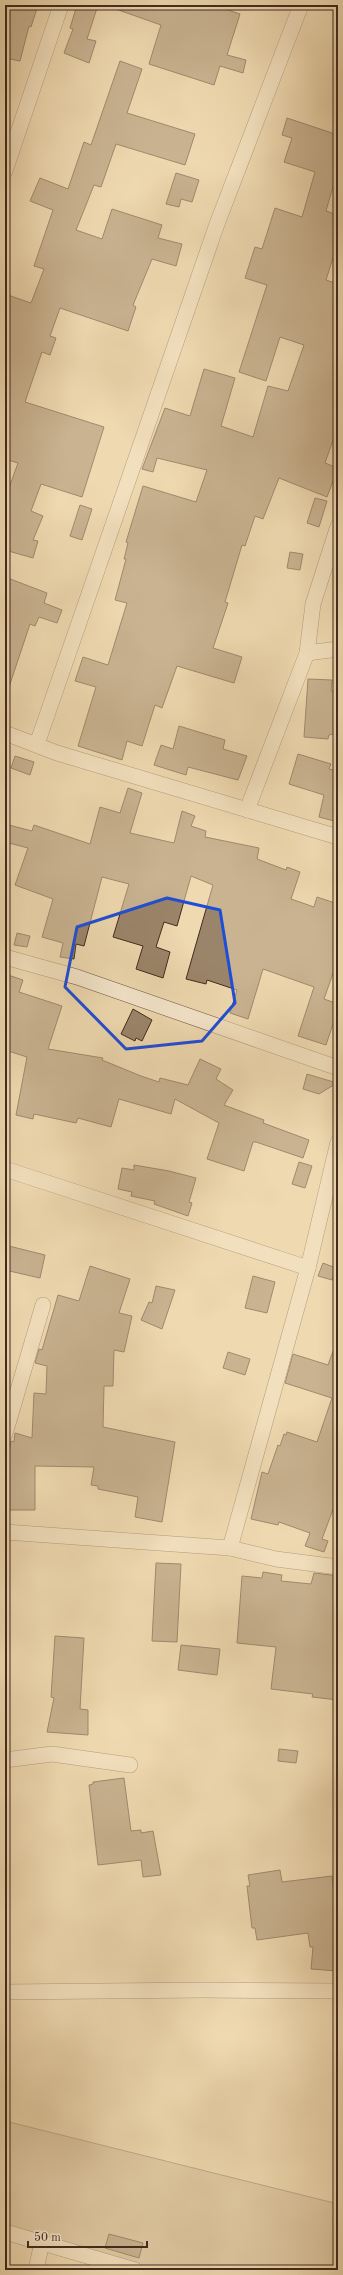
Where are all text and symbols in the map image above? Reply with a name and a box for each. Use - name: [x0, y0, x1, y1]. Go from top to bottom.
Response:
- scale bar: [28, 2223, 147, 2249]
- text: 50 m: [34, 2231, 61, 2244]

